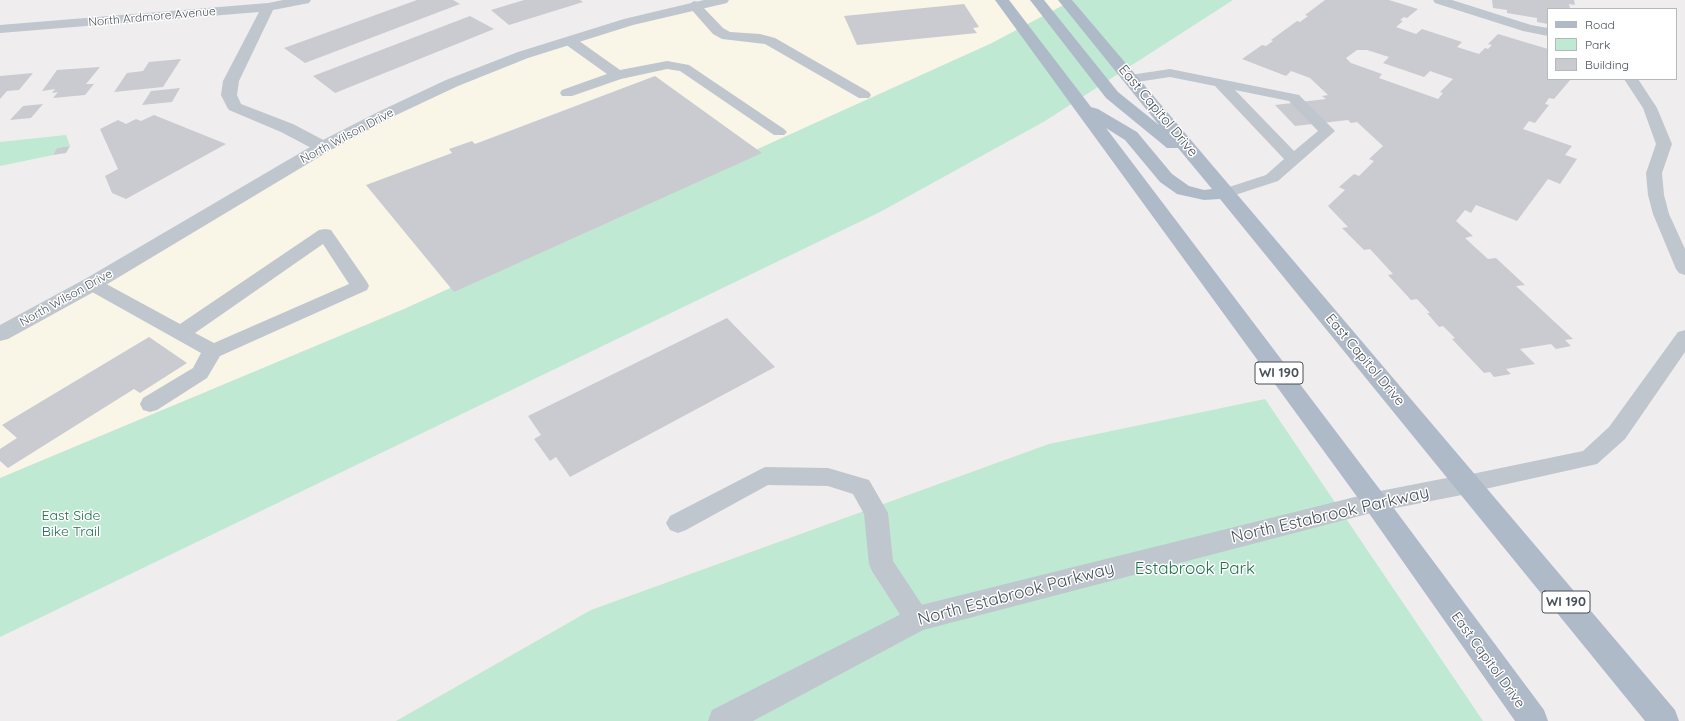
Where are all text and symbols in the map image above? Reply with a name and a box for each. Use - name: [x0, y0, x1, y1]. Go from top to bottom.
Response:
- street label: North Ardmore Avenue: [88, 4, 216, 30]
- legend: [1547, 8, 1677, 80]
- text: Road: [1585, 17, 1615, 32]
- text: Park: [1585, 37, 1610, 52]
- text: Building: [1585, 57, 1629, 72]
- street label: East Capitol Drive: [1115, 62, 1201, 160]
- street label: North Wilson Drive: [298, 105, 396, 167]
- street label: North Wilson Drive: [17, 267, 115, 329]
- street label: East Capitol Drive: [1322, 311, 1408, 409]
- road number: WI 190: [1255, 362, 1303, 384]
- street label: North Estabrook Parkway: [1229, 482, 1431, 548]
- park label: East Side Bike Trail: [42, 508, 100, 540]
- street label: North Estabrook Parkway: [916, 558, 1116, 630]
- park label: Estabrook Park: [1135, 559, 1255, 579]
- road number: WI 190: [1542, 591, 1590, 613]
- street label: East Capitol Drive: [1448, 609, 1528, 711]

